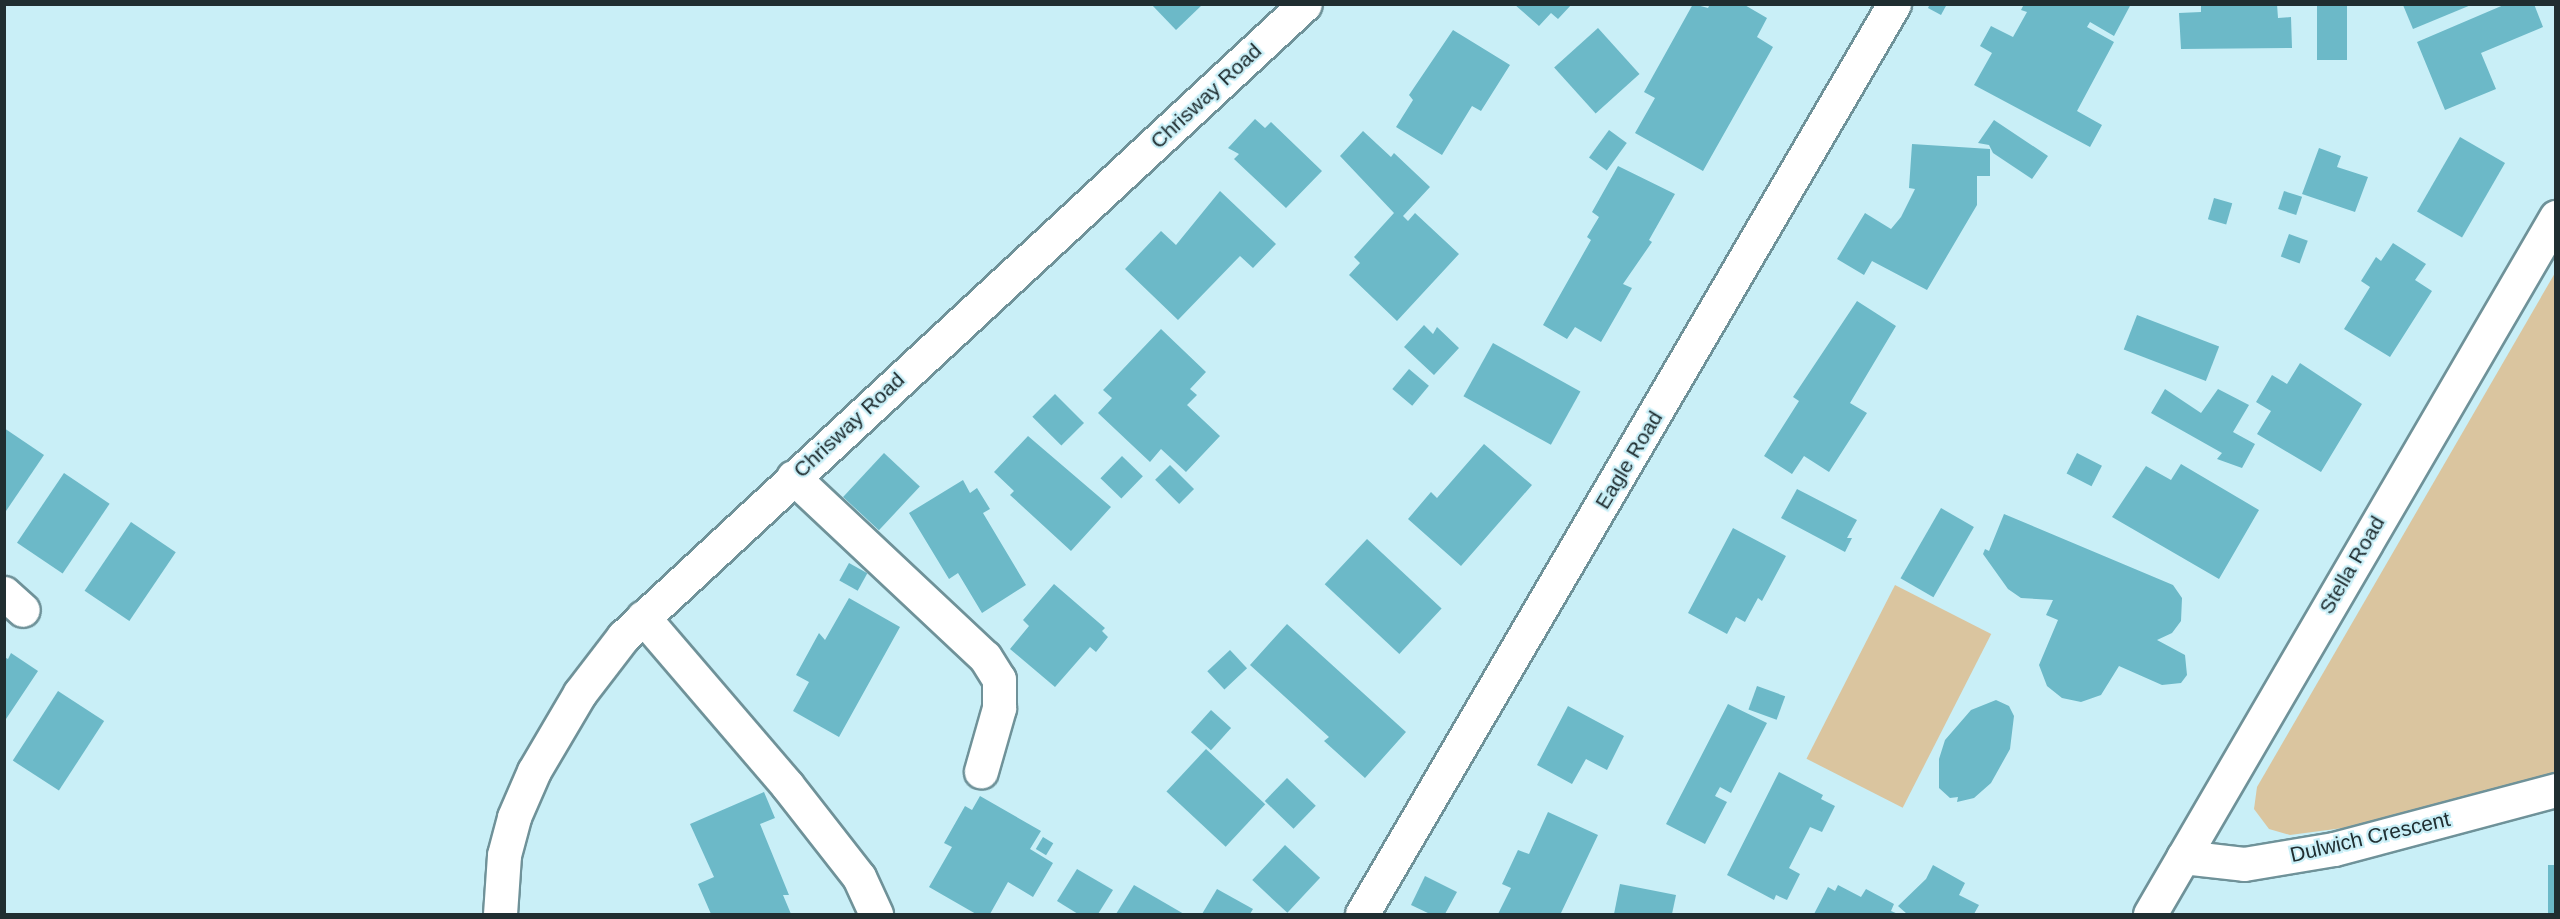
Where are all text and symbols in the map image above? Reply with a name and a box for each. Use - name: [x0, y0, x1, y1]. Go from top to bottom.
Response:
- street label: Chrisway Road: [1145, 38, 1267, 154]
- street label: Chrisway Road: [788, 367, 910, 483]
- street label: Eagle Road: [1590, 406, 1668, 514]
- street label: Stella Road: [2314, 512, 2390, 618]
- street label: Dulwich Crescent: [2288, 806, 2452, 868]

